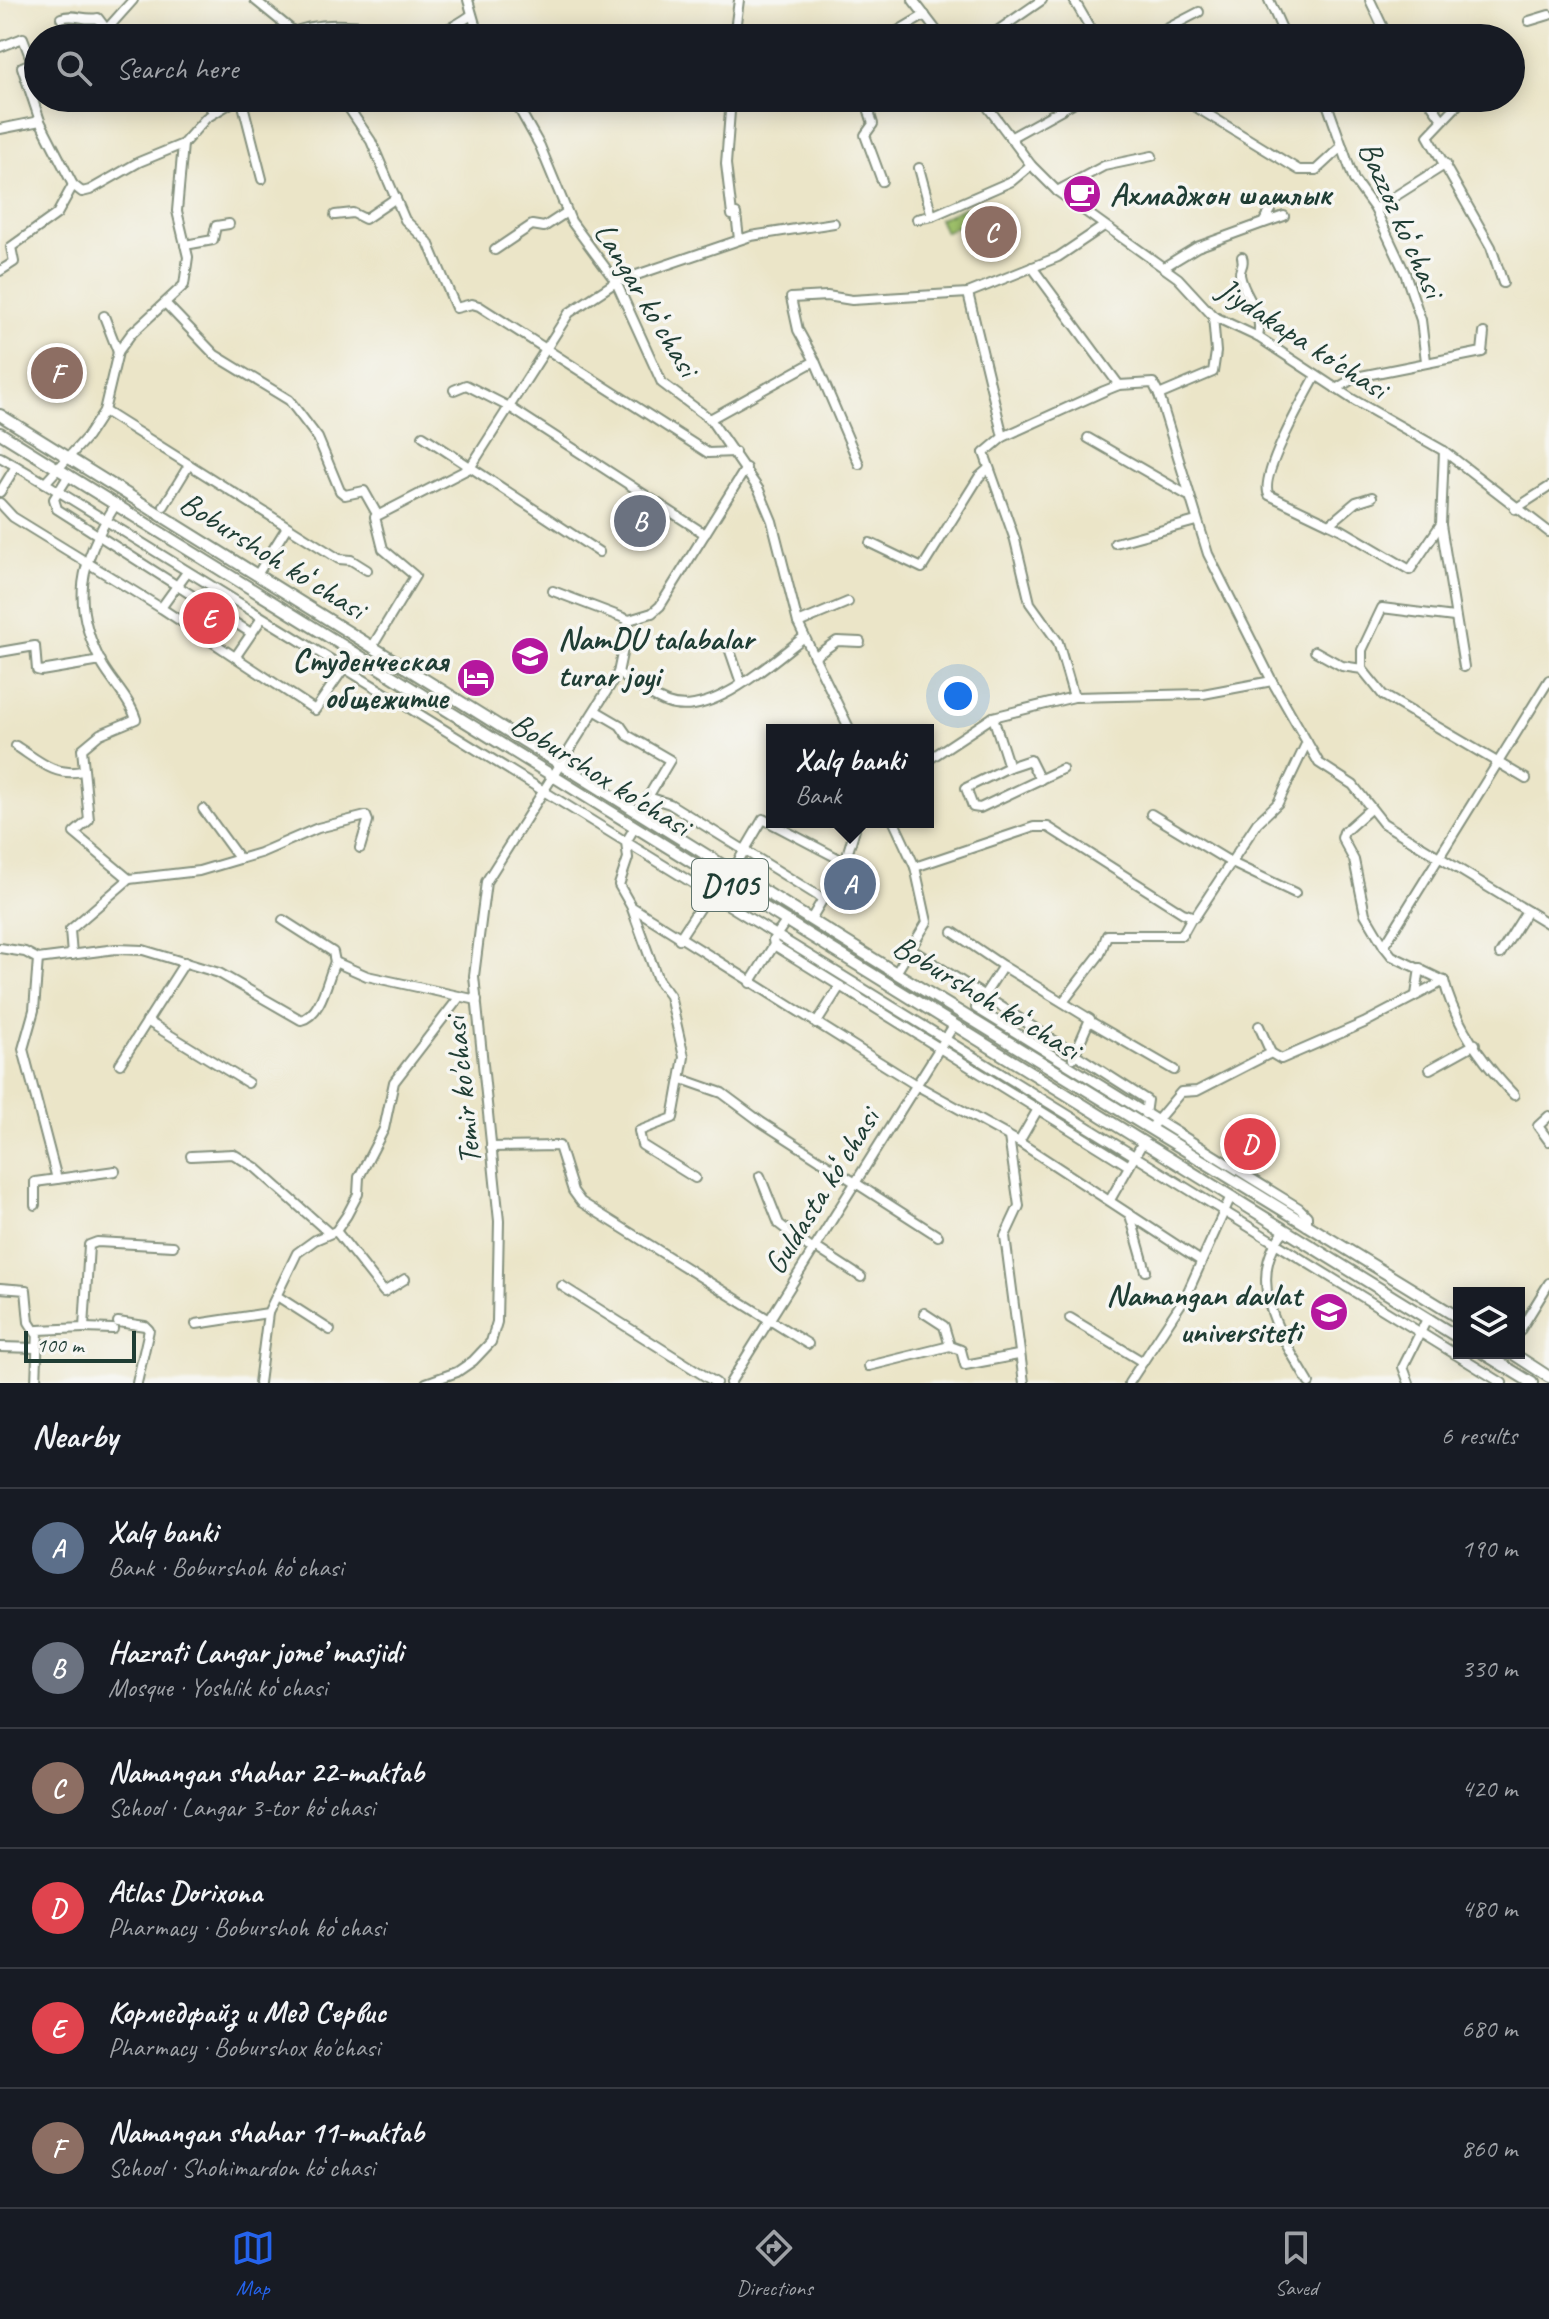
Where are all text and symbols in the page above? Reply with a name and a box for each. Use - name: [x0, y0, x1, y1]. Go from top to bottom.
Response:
- search box: [24, 24, 1525, 112]
- icon: search: [52, 46, 96, 90]
- text: Search here: [116, 49, 238, 87]
- street label: Bazzoz koʻchasi: [1349, 135, 1456, 307]
- cafe icon: Ахмаджон шашлык: [1061, 173, 1103, 215]
- place label: Ахмаджон шашлык: [1110, 174, 1334, 215]
- pin: C: [965, 202, 1017, 262]
- street label: Langar koʻchasi: [585, 215, 711, 387]
- street label: Jiydakapa ko'chasi: [1208, 267, 1399, 411]
- pin: F: [31, 343, 83, 403]
- street label: Boburshoh koʻchasi: [172, 482, 377, 631]
- pin: B: [614, 491, 666, 551]
- pin: E: [183, 588, 235, 648]
- place label: NamDU talabalar turar joyi: [558, 618, 757, 696]
- school or university icon: NamDU talabalar turar joyi: [509, 635, 551, 677]
- place label: Студенческая общежитие: [292, 640, 451, 718]
- hotel icon: Студенческая общежитие: [455, 657, 497, 699]
- your location: [938, 676, 978, 716]
- street label: Boburshox ko'chasi: [503, 703, 702, 848]
- popup: [766, 724, 934, 828]
- text: Xalq banki: [795, 741, 905, 779]
- text: Bank: [795, 779, 841, 812]
- pin: A: [824, 854, 876, 914]
- road number: D105: [692, 859, 768, 911]
- street label: Boburshoh koʻchasi: [886, 925, 1091, 1072]
- street label: Temir ko'chasi: [434, 1011, 491, 1167]
- street label: Guldasta koʻchasi: [754, 1097, 891, 1282]
- pin: D: [1224, 1114, 1276, 1174]
- place label: Namangan davlat universiteti: [1106, 1274, 1306, 1352]
- map controls: [1453, 1287, 1525, 1359]
- button: layers: [1453, 1287, 1525, 1359]
- school or university icon: Namangan davlat universiteti: [1308, 1291, 1350, 1333]
- scale bar: [24, 1327, 136, 1363]
- text: 100 m: [36, 1331, 83, 1359]
- text: Nearby: [32, 1414, 118, 1457]
- text: 6 results: [1441, 1419, 1517, 1452]
- text: Xalq banki: [108, 1513, 218, 1551]
- text: A: [51, 1532, 65, 1565]
- text: 190 m: [1461, 1532, 1517, 1565]
- text: Bank · Boburshoh koʻchasi: [108, 1551, 343, 1584]
- text: Hazrati Langar jome’ masjidi: [108, 1633, 403, 1671]
- text: B: [51, 1652, 65, 1685]
- text: 330 m: [1461, 1652, 1517, 1685]
- text: Mosque · Yoshlik koʻchasi: [108, 1671, 327, 1704]
- text: Namangan shahar 22-maktab: [108, 1753, 424, 1791]
- text: C: [52, 1772, 64, 1805]
- text: 420 m: [1461, 1772, 1517, 1805]
- text: School · Langar 3-tor koʻchasi: [108, 1791, 375, 1824]
- text: Atlas Dorixona: [108, 1873, 262, 1911]
- text: D: [50, 1892, 66, 1925]
- text: 480 m: [1461, 1892, 1517, 1925]
- text: Pharmacy · Boburshoh koʻchasi: [108, 1911, 385, 1944]
- text: Кормедфайз и Мед Сервис: [108, 1993, 386, 2031]
- text: E: [51, 2012, 65, 2045]
- text: 680 m: [1461, 2012, 1517, 2045]
- text: Pharmacy · Boburshox ko'chasi: [108, 2031, 380, 2064]
- text: Namangan shahar 11-maktab: [108, 2113, 424, 2151]
- text: F: [52, 2132, 64, 2165]
- text: 860 m: [1461, 2132, 1517, 2165]
- text: School · Shohimardon koʻchasi: [108, 2151, 375, 2184]
- tab: Map: [231, 2226, 275, 2302]
- tab: Directions: [736, 2226, 813, 2302]
- tab: Saved: [1274, 2226, 1318, 2302]

